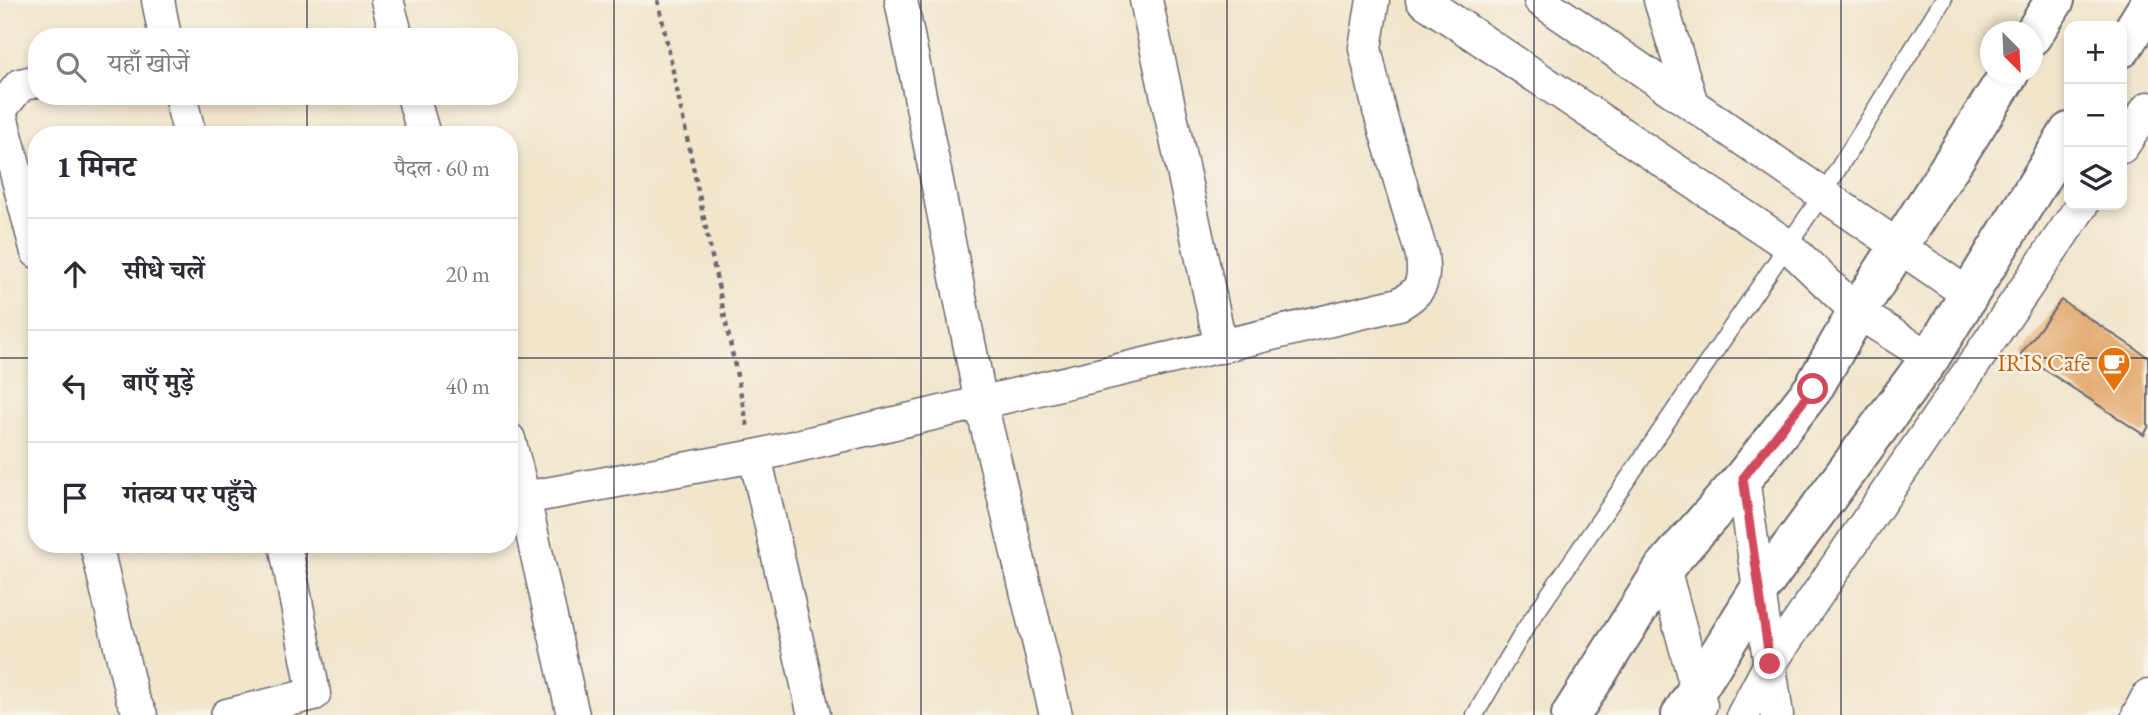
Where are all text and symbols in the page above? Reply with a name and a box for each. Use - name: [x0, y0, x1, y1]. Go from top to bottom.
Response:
- north arrow: [1980, 21, 2043, 84]
- map controls: [2064, 21, 2127, 210]
- button: +: [2064, 21, 2127, 84]
- search box: [28, 28, 518, 105]
- text: यहाँ खोजें: [108, 46, 189, 80]
- icon: search: [52, 48, 90, 86]
- button: −: [2064, 84, 2127, 147]
- text: 1 मिनट: [56, 147, 136, 186]
- button: layers: [2064, 147, 2127, 210]
- text: पैदल · 60 m: [394, 153, 490, 183]
- text: सीधे चलें: [123, 253, 205, 287]
- icon: ahead: [56, 255, 94, 293]
- text: 20 m: [445, 259, 490, 289]
- cafe icon: IRIS Cafe: [2095, 344, 2133, 393]
- place label: IRIS Cafe: [1998, 347, 2090, 378]
- text: बाएँ मुड़ें: [123, 365, 194, 399]
- icon: left: [56, 367, 94, 405]
- text: 40 m: [445, 371, 490, 401]
- route start: [1797, 373, 1828, 404]
- text: गंतव्य पर पहुँचे: [123, 477, 256, 511]
- icon: arrive: [56, 479, 94, 517]
- route end: [1754, 648, 1785, 679]

